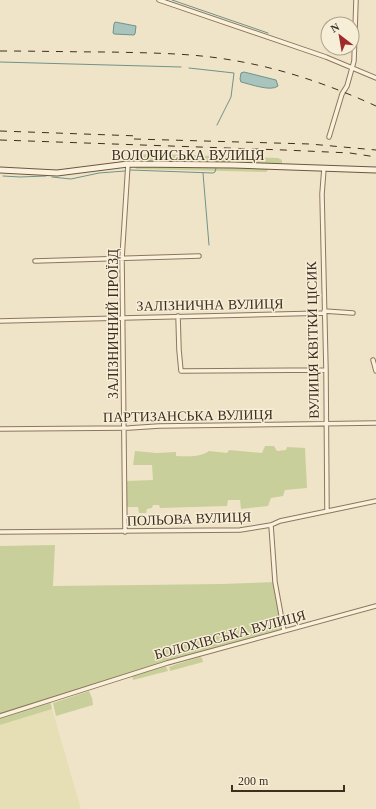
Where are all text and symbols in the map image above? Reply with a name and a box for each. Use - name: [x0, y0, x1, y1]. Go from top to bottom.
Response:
- north arrow: [320, 16, 360, 56]
- text: N: [328, 20, 341, 35]
- street label: ВОЛОЧИСЬКА ВУЛИЦЯ: [111, 148, 265, 163]
- street label: ЗАЛІЗНИЧНИЙ ПРОЇЗД: [105, 249, 121, 399]
- street label: ВУЛИЦЯ КВІТКИ ЦІСИК: [304, 260, 322, 419]
- street label: ЗАЛІЗНИЧНА ВУЛИЦЯ: [136, 296, 284, 314]
- street label: ПАРТИЗАНСЬКА ВУЛИЦЯ: [103, 407, 273, 425]
- street label: ПОЛЬОВА ВУЛИЦЯ: [127, 509, 251, 529]
- street label: БОЛОХІВСЬКА ВУЛИЦЯ: [153, 608, 307, 662]
- scale bar: [232, 767, 344, 793]
- text: 200 m: [238, 774, 269, 788]

